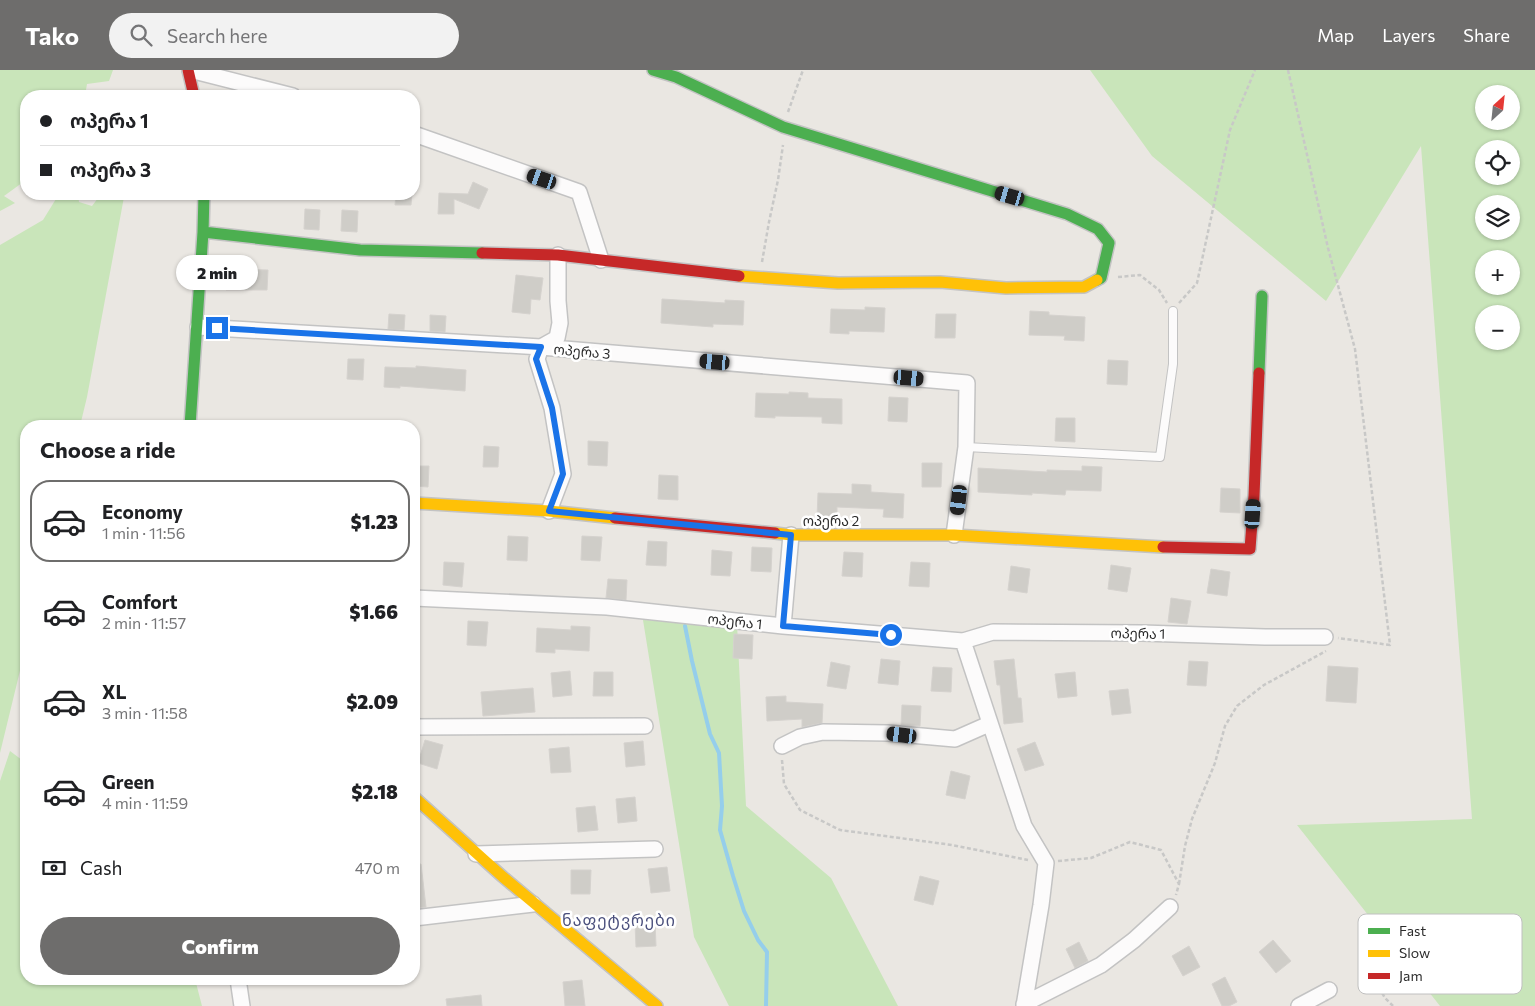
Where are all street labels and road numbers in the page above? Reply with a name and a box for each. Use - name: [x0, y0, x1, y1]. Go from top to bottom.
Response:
- street label: ოპერა 3: [553, 340, 611, 363]
- street label: ოპერა 2: [803, 512, 860, 530]
- street label: ოპერა 1: [707, 610, 763, 633]
- street label: ოპერა 1: [1110, 624, 1166, 643]

